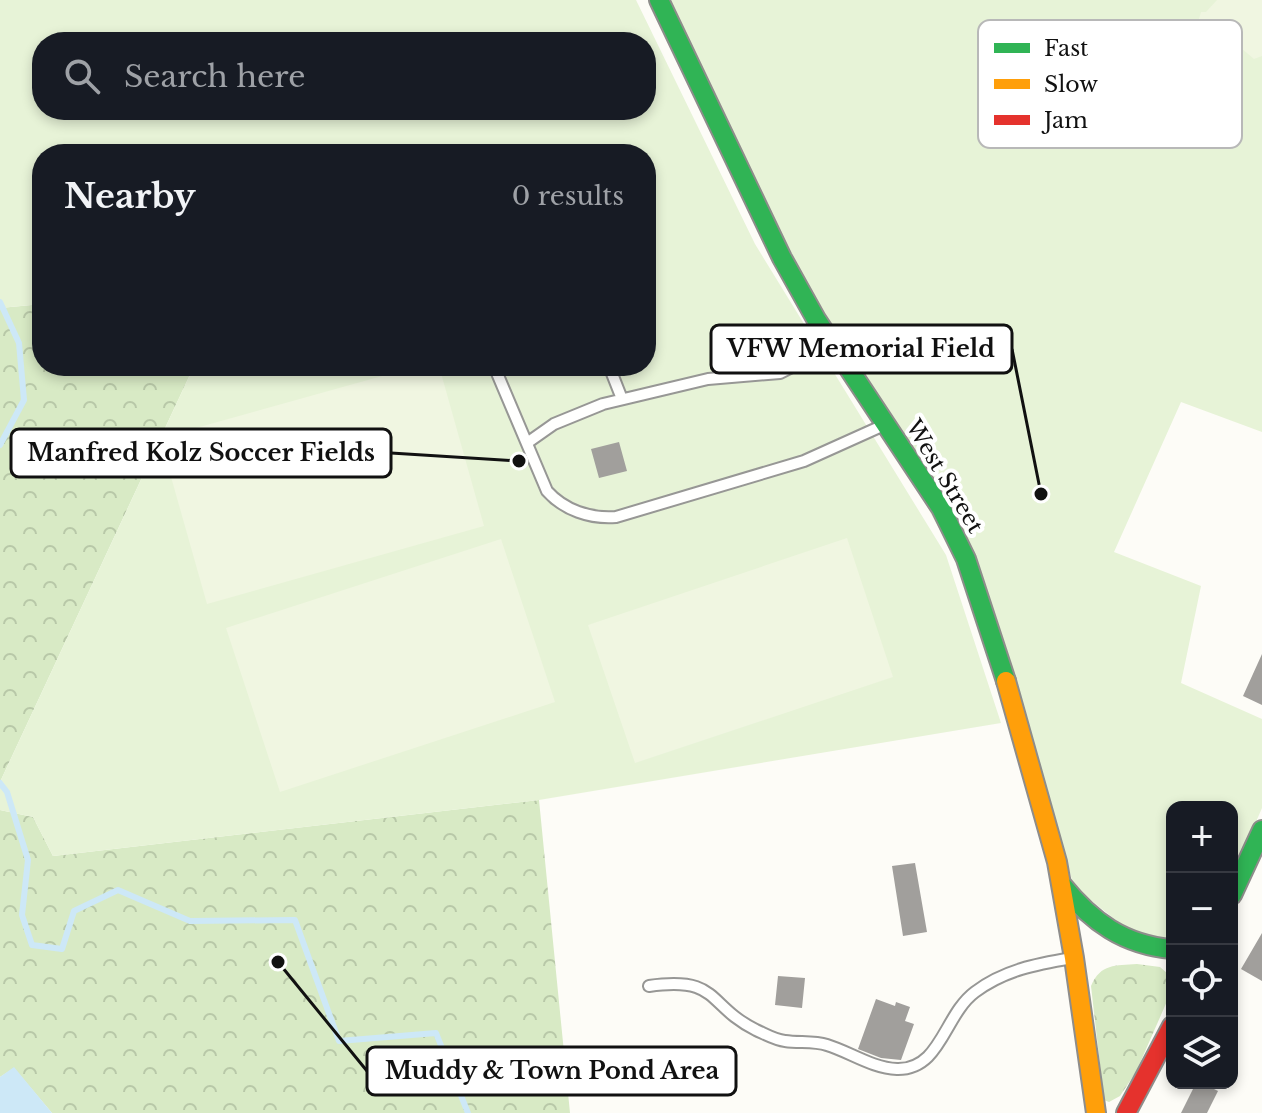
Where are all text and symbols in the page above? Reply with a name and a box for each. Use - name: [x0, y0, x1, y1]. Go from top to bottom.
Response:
- legend: [978, 20, 1242, 148]
- search box: [32, 32, 656, 120]
- text: Fast: [1044, 35, 1089, 62]
- icon: search: [60, 54, 104, 98]
- text: Search here: [124, 58, 305, 95]
- text: Slow: [1044, 71, 1098, 98]
- text: Jam: [1041, 107, 1088, 134]
- text: Nearby: [64, 175, 196, 217]
- text: 0 results: [512, 180, 624, 212]
- callout: VFW Memorial Field: [711, 325, 1012, 373]
- text: VFW Memorial Field: [726, 334, 995, 363]
- street label: West Street: [900, 414, 989, 538]
- callout: Manfred Kolz Soccer Fields: [11, 429, 391, 477]
- text: Manfred Kolz Soccer Fields: [27, 438, 375, 467]
- map controls: [1166, 801, 1238, 1089]
- button: +: [1166, 801, 1238, 873]
- button: −: [1166, 873, 1238, 945]
- button: locate: [1166, 945, 1238, 1017]
- button: layers: [1166, 1017, 1238, 1089]
- callout: Muddy & Town Pond Area: [367, 1047, 736, 1095]
- text: Muddy & Town Pond Area: [385, 1056, 720, 1085]

